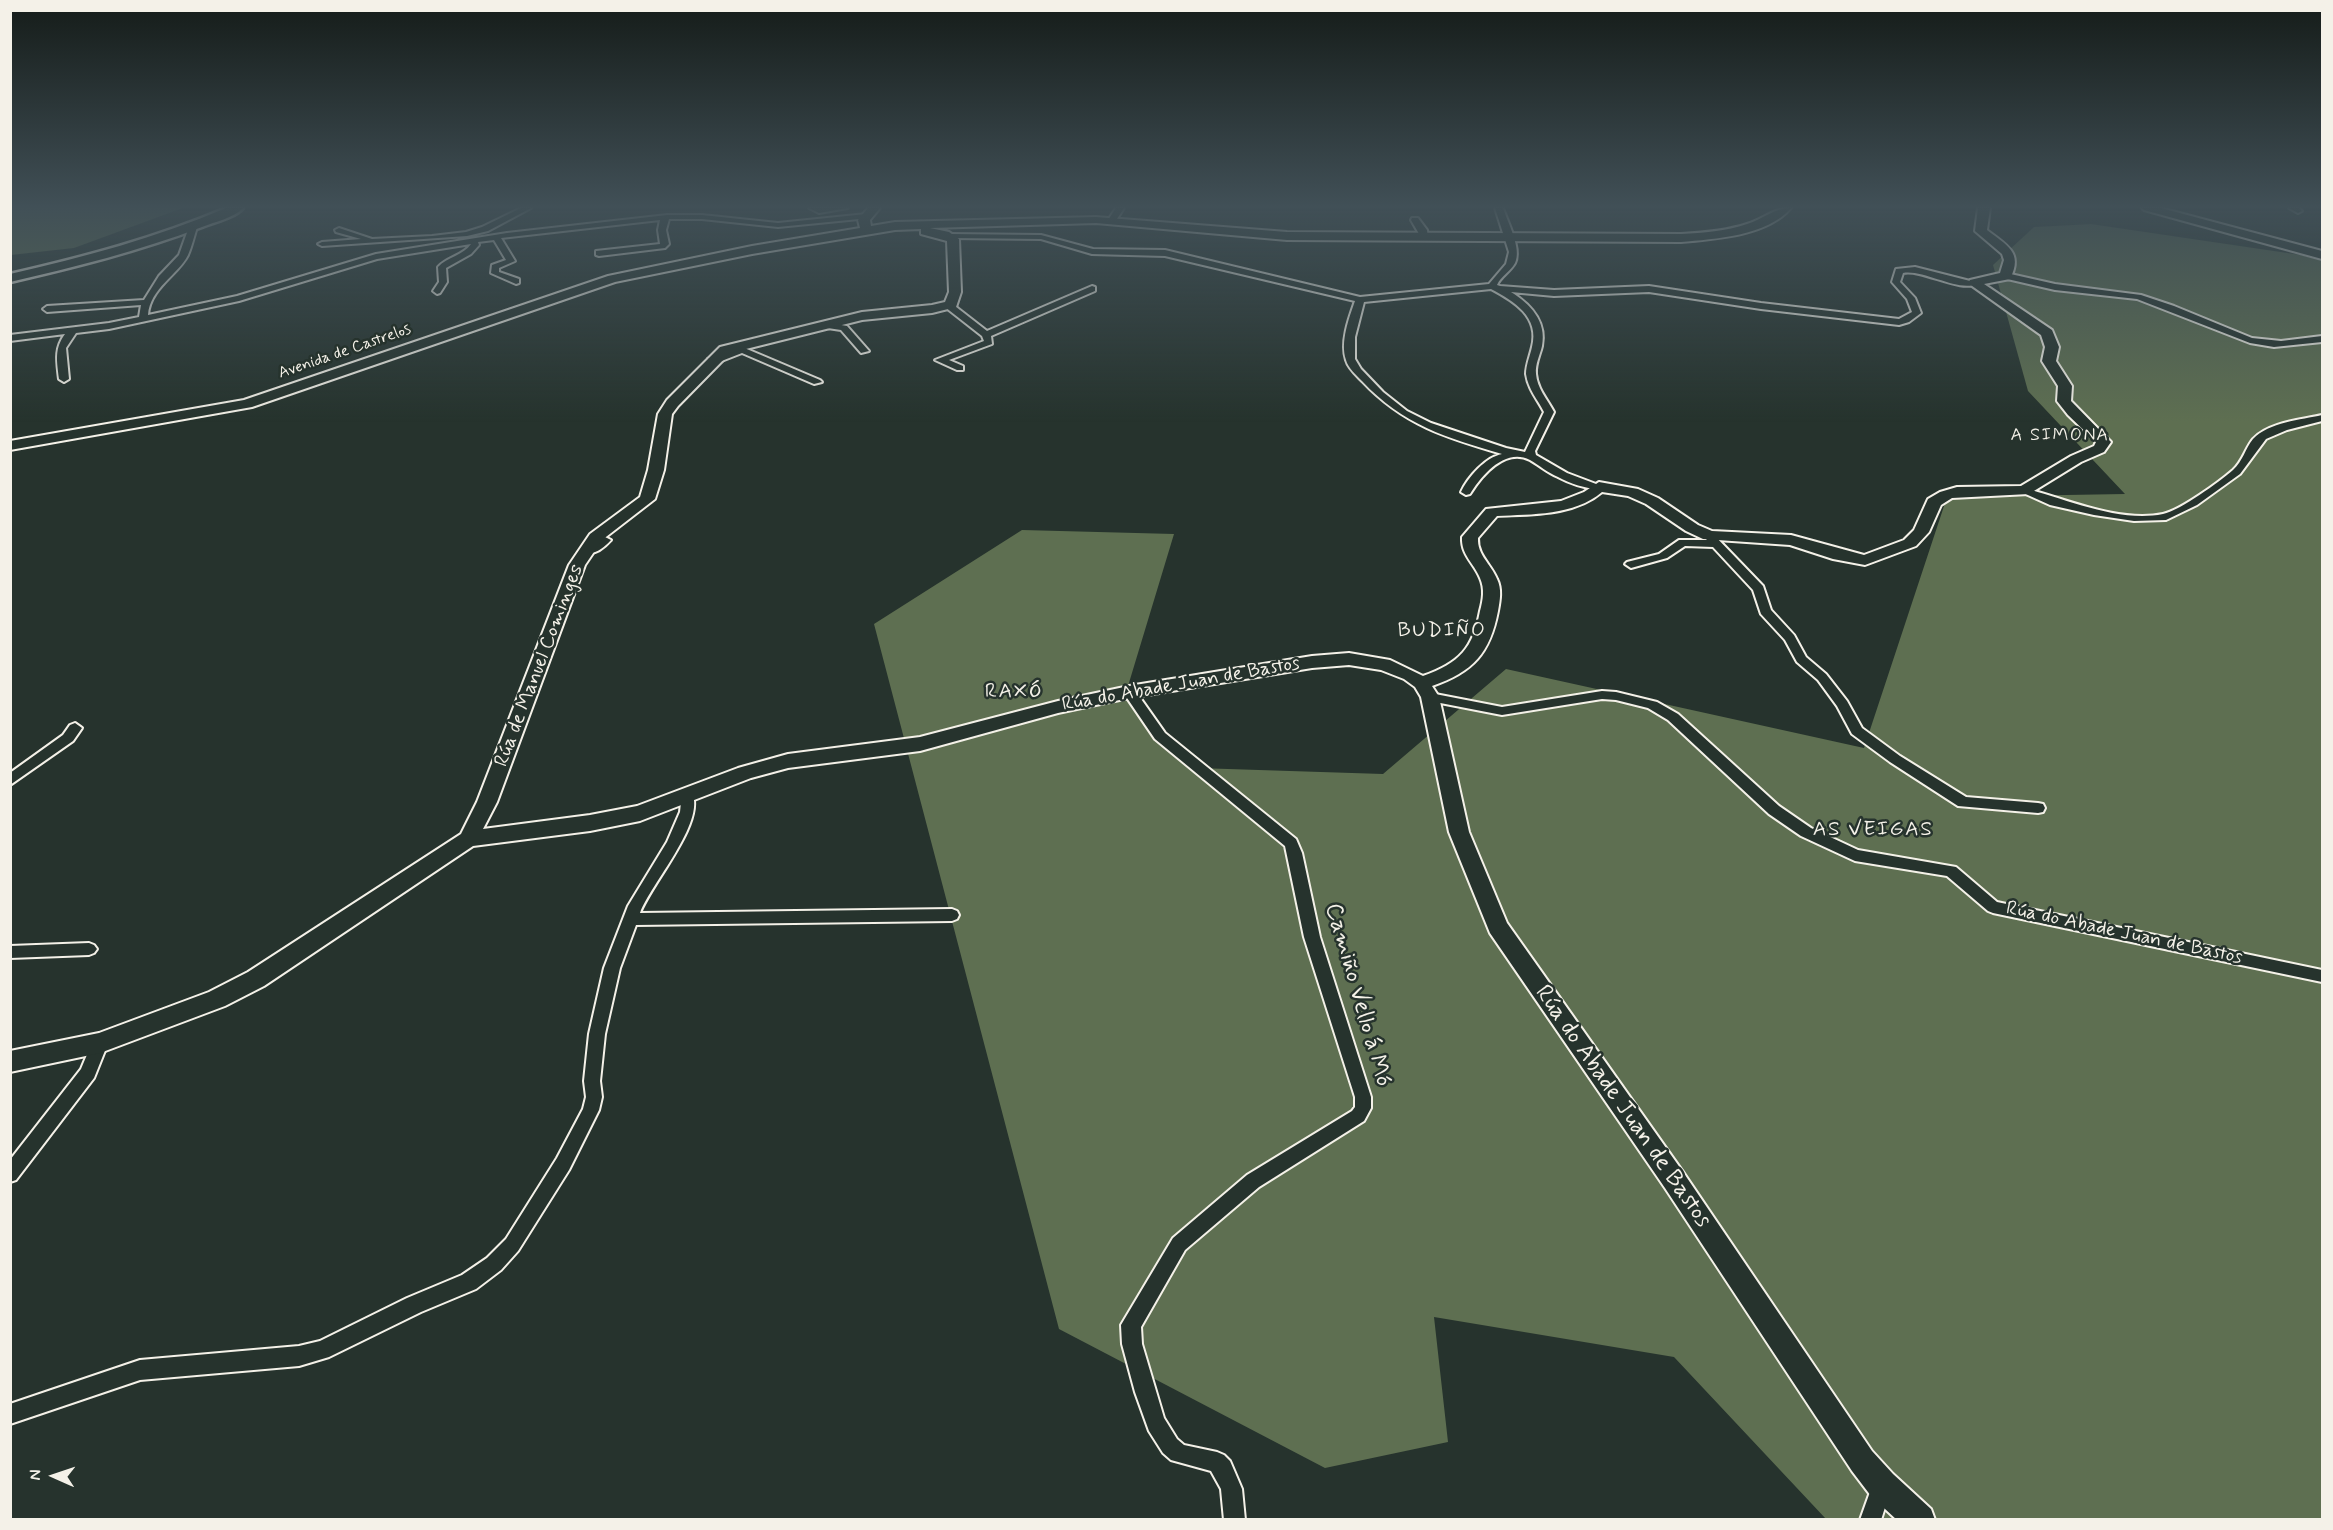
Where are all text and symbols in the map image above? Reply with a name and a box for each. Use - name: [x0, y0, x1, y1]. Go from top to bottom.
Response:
- street label: Avenida de Castrelos: [276, 320, 414, 384]
- district label: A SIMONA: [2010, 425, 2110, 447]
- street label: Rúa de Manuel Cominges: [490, 561, 590, 771]
- district label: BUDIÑO: [1397, 619, 1487, 645]
- street label: Rúa do Abade Juan de Bastos: [1060, 652, 1302, 718]
- district label: RAXÓ: [984, 680, 1044, 706]
- district label: AS VEIGAS: [1812, 818, 1934, 844]
- street label: Rúa do Abade Juan de Bastos: [2004, 897, 2244, 971]
- street label: Camiño Vello á Mó: [1317, 900, 1397, 1090]
- street label: Rúa do Abade Juan de Bastos: [1527, 980, 1717, 1234]
- north arrow: [24, 1446, 84, 1506]
- text: N: [25, 1469, 46, 1481]

